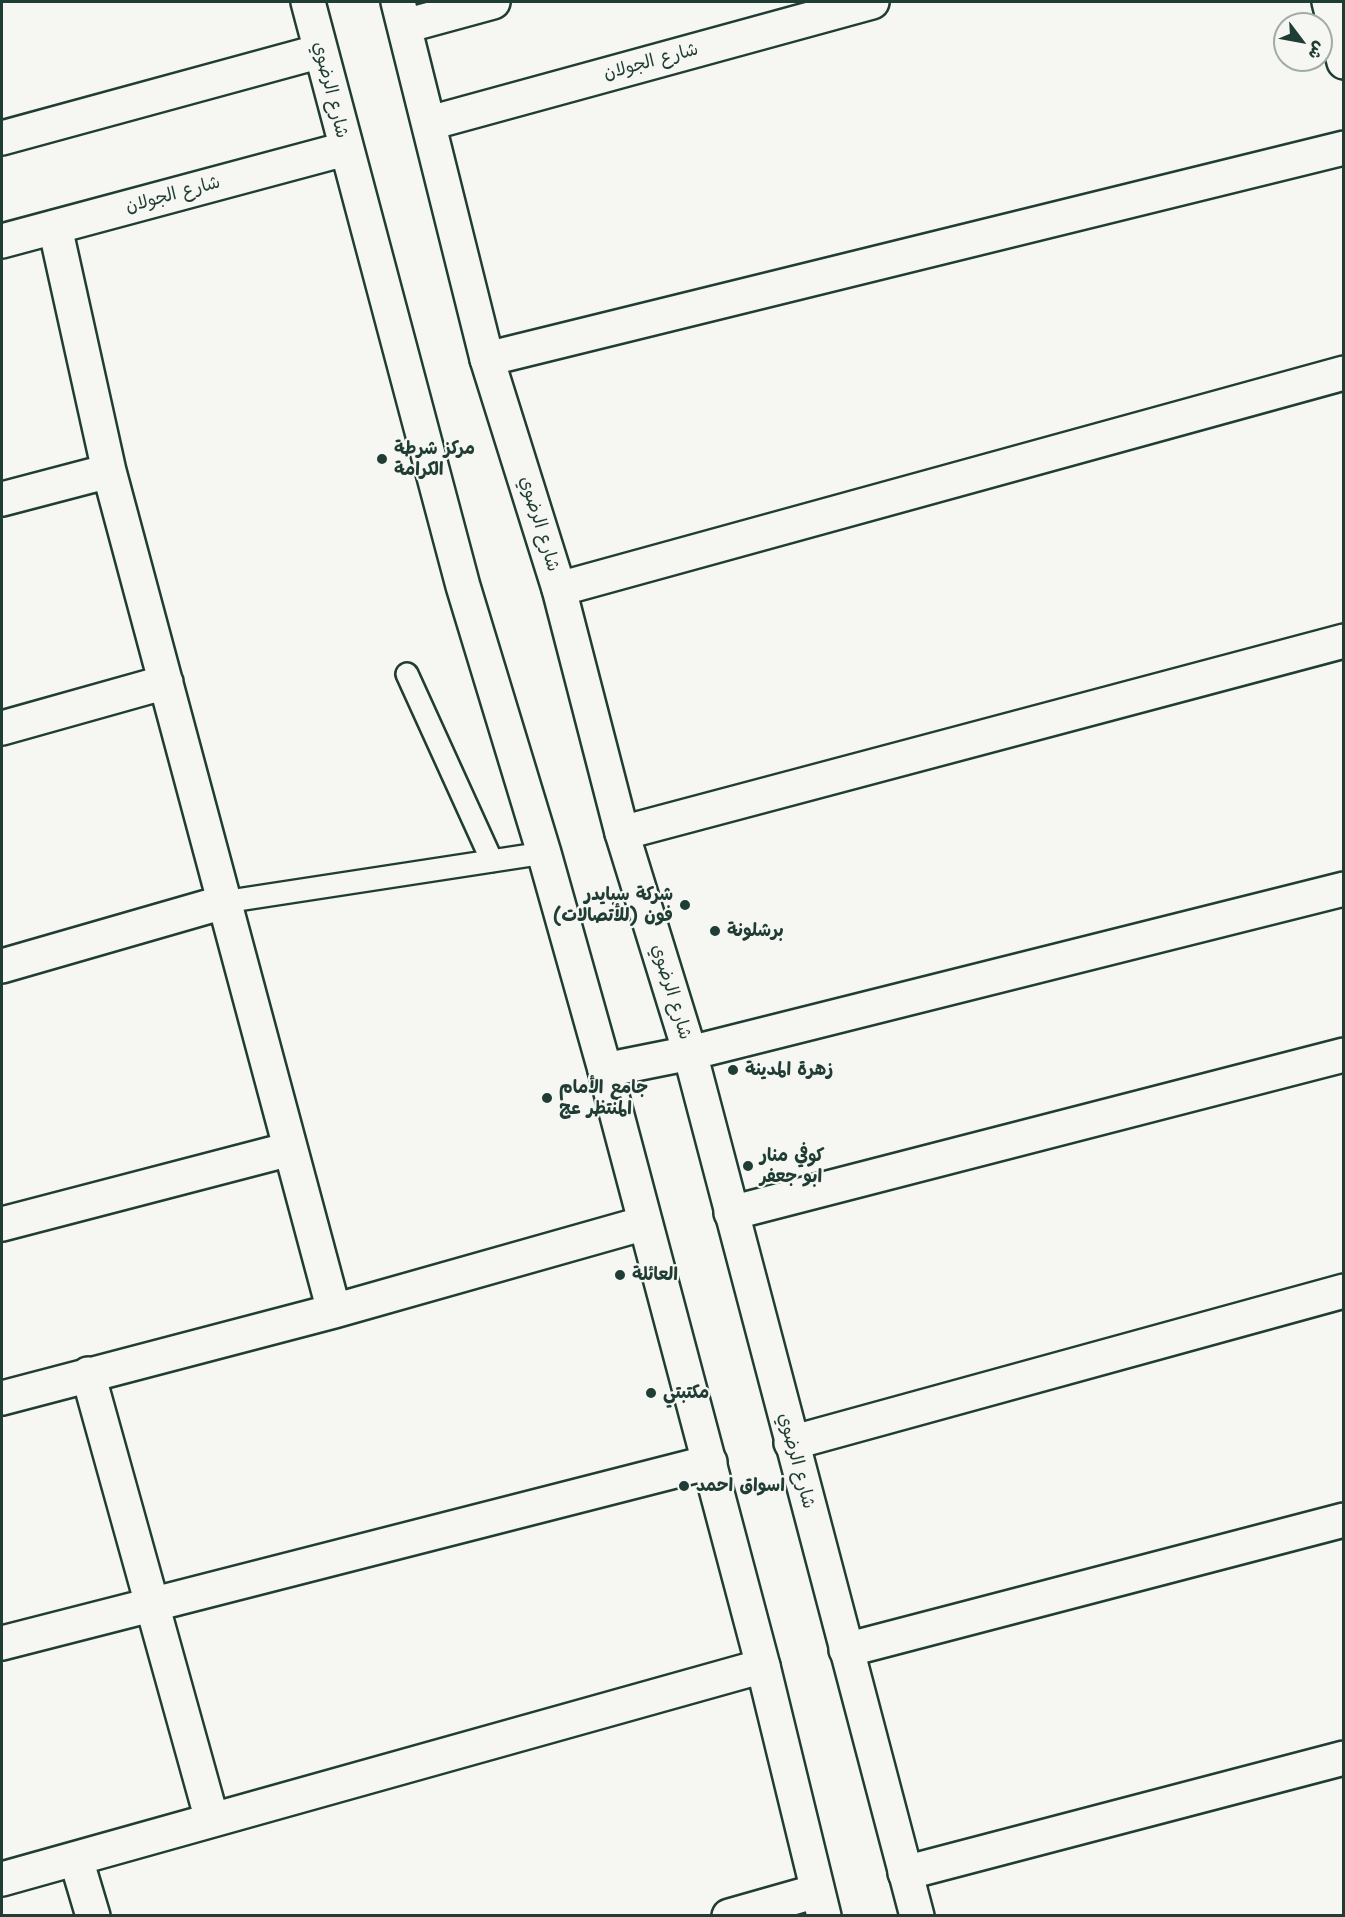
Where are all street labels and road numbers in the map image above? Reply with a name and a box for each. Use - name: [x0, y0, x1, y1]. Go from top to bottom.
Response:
- street label: شارع الجولان: [601, 39, 701, 85]
- street label: شارع الرضوي: [308, 40, 352, 140]
- street label: شارع الجولان: [123, 172, 223, 218]
- street label: شارع الرضوي: [514, 474, 564, 574]
- street label: شارع الرضوي: [646, 942, 696, 1042]
- street label: شارع الرضوي: [773, 1411, 819, 1511]

